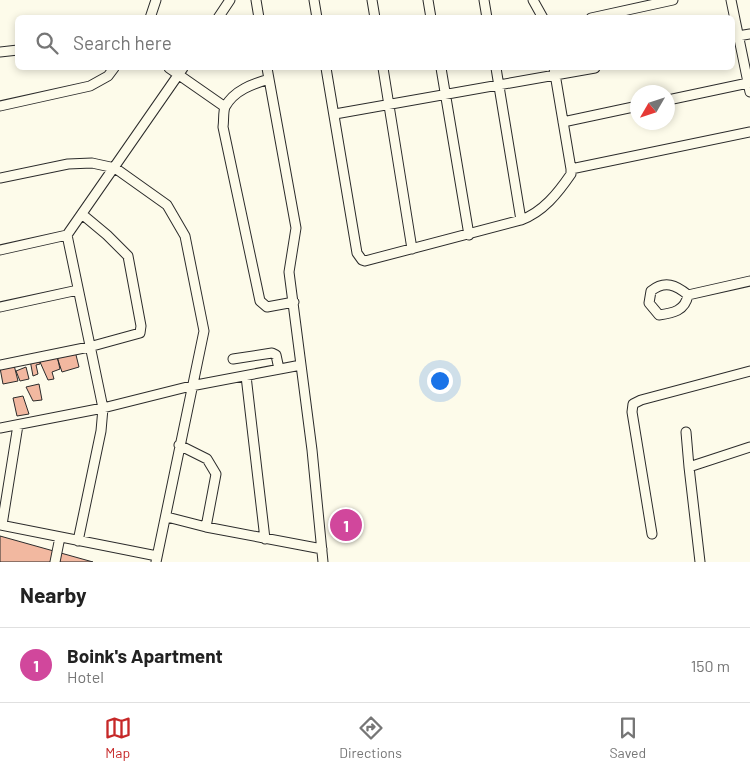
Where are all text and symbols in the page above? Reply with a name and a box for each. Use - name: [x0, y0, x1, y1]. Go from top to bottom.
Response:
- search box: [15, 15, 735, 70]
- icon: search: [33, 29, 61, 57]
- text: Search here: [73, 31, 172, 54]
- north arrow: [630, 85, 675, 130]
- your location: [427, 368, 453, 394]
- pin: 1: [330, 506, 362, 544]
- text: Nearby: [20, 582, 86, 607]
- text: Boink's Apartment: [67, 644, 223, 667]
- text: 1: [33, 656, 39, 675]
- text: 150 m: [691, 656, 730, 675]
- text: Hotel: [67, 667, 104, 686]
- tab: Map: [104, 714, 132, 761]
- tab: Directions: [339, 714, 402, 761]
- tab: Saved: [609, 714, 646, 761]

